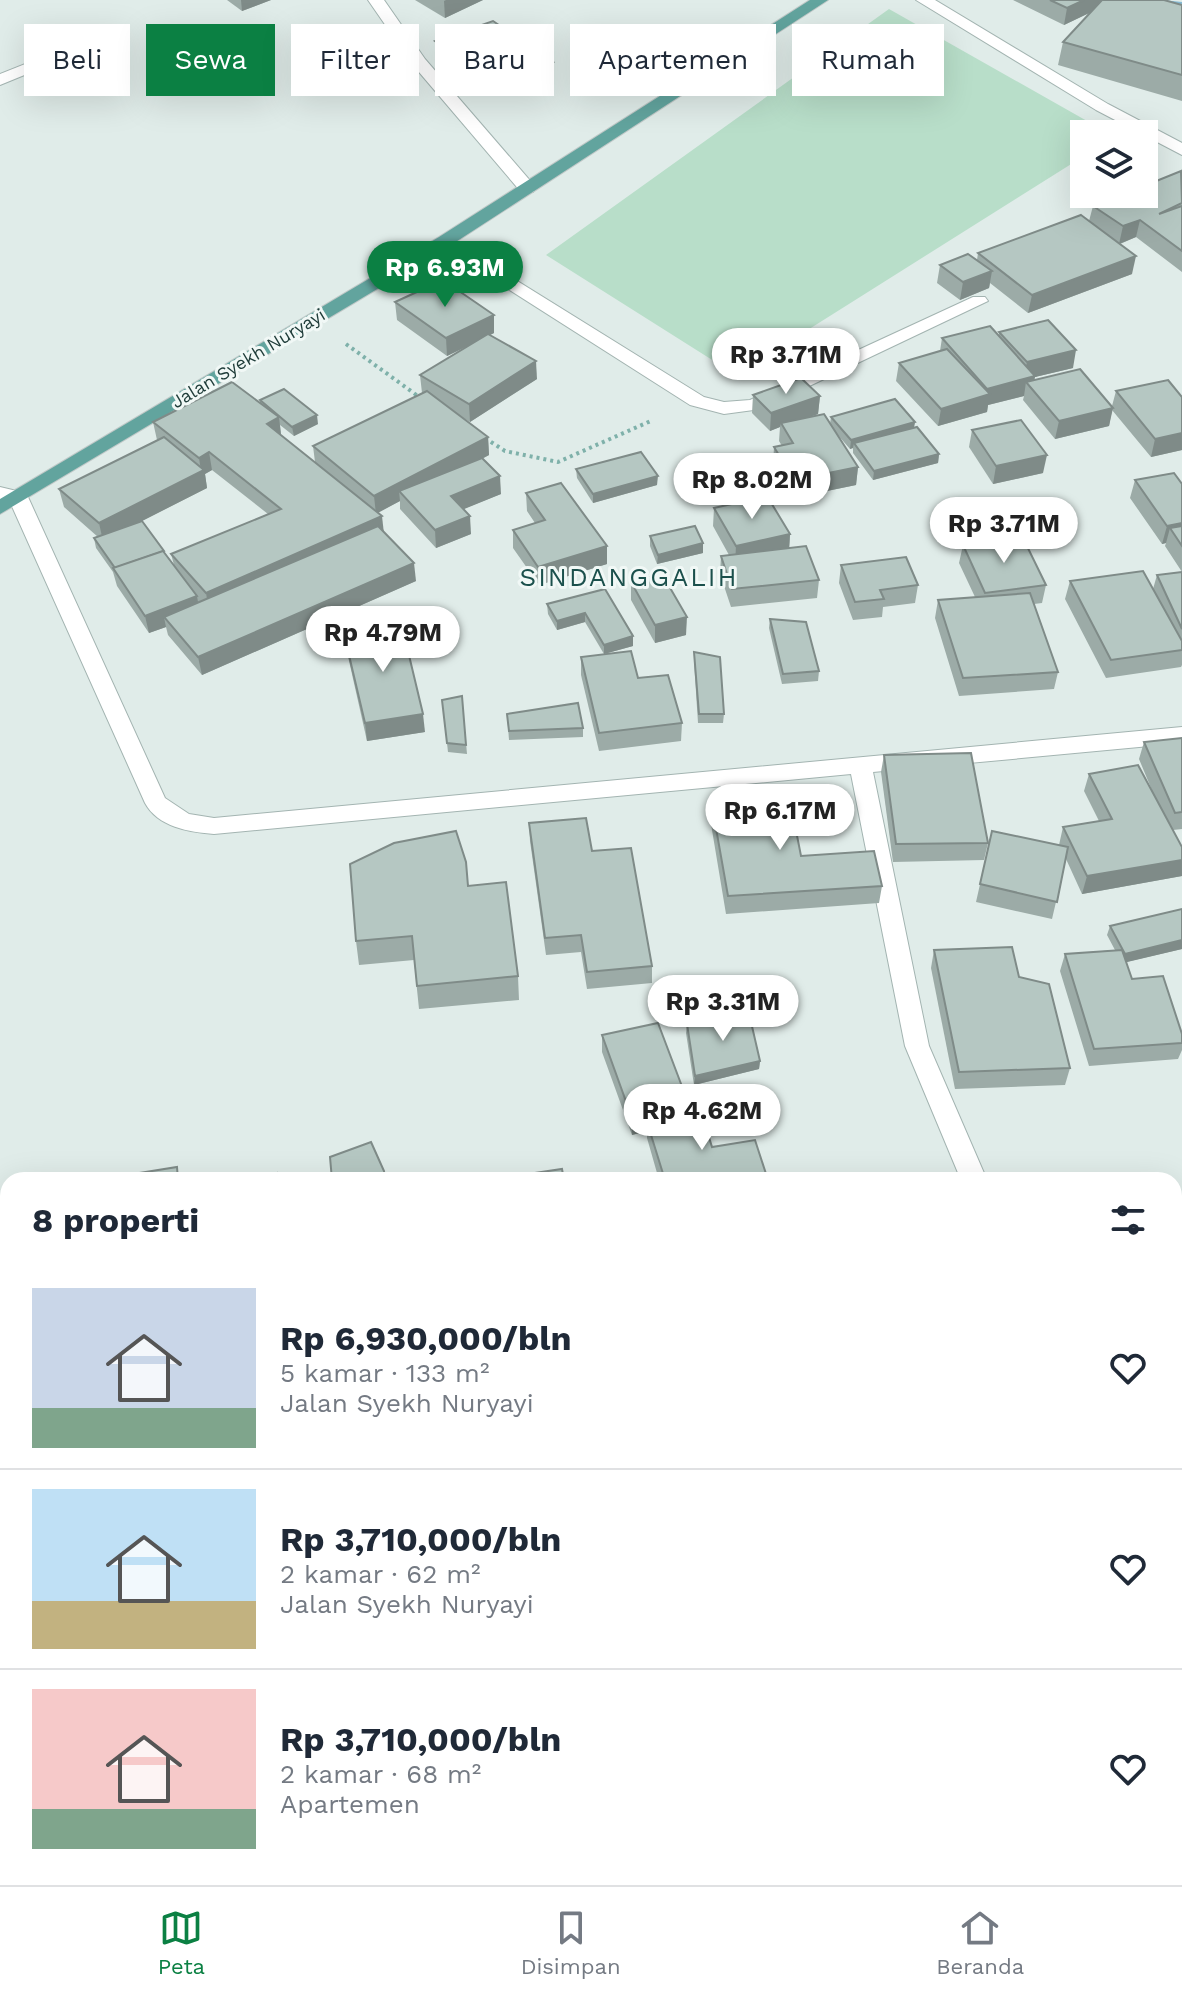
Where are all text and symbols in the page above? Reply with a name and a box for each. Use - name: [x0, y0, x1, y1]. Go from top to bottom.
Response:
- chip: Beli: [24, 24, 130, 96]
- chip: Sewa: [146, 24, 275, 96]
- chip: Filter: [291, 24, 419, 96]
- chip: Baru: [435, 24, 554, 96]
- chip: Apartemen: [570, 24, 776, 96]
- chip: Rumah: [792, 24, 944, 96]
- map controls: [1070, 120, 1158, 208]
- button: layers: [1070, 120, 1158, 208]
- pin: Rp 6.93M: [362, 241, 528, 309]
- text: Rp 6.93M: [385, 252, 505, 282]
- street label: Jalan Syekh Nuryayi: [167, 304, 329, 412]
- pin: Rp 3.71M: [703, 328, 869, 396]
- text: Rp 3.71M: [730, 339, 842, 369]
- pin: Rp 8.02M: [669, 453, 835, 521]
- text: Rp 8.02M: [691, 464, 813, 494]
- pin: Rp 3.71M: [921, 497, 1087, 565]
- text: Rp 3.71M: [948, 508, 1060, 538]
- district label: SINDANGGALIH: [519, 562, 739, 592]
- pin: Rp 4.79M: [300, 606, 466, 674]
- text: Rp 4.79M: [324, 617, 442, 647]
- pin: Rp 6.17M: [697, 784, 863, 852]
- text: Rp 6.17M: [723, 795, 837, 825]
- pin: Rp 3.31M: [640, 975, 806, 1043]
- text: Rp 3.31M: [666, 986, 780, 1016]
- pin: Rp 4.62M: [619, 1084, 785, 1152]
- text: Rp 4.62M: [642, 1095, 762, 1125]
- icon: filters: [1106, 1198, 1150, 1242]
- text: 8 properti: [32, 1200, 199, 1240]
- text: Rp 6,930,000/bln: [280, 1318, 571, 1358]
- icon: home: [96, 1320, 192, 1416]
- icon: heart: [1106, 1346, 1150, 1390]
- text: 5 kamar · 133 m²: [280, 1358, 489, 1388]
- text: Jalan Syekh Nuryayi: [280, 1388, 534, 1418]
- text: Rp 3,710,000/bln: [280, 1519, 561, 1559]
- icon: home: [96, 1521, 192, 1617]
- icon: heart: [1106, 1547, 1150, 1591]
- text: 2 kamar · 62 m²: [280, 1559, 480, 1589]
- text: Jalan Syekh Nuryayi: [280, 1589, 534, 1619]
- text: Rp 3,710,000/bln: [280, 1719, 561, 1759]
- icon: home: [96, 1721, 192, 1817]
- icon: heart: [1106, 1747, 1150, 1791]
- text: 2 kamar · 68 m²: [280, 1759, 481, 1789]
- text: Apartemen: [280, 1789, 420, 1819]
- tab: Peta: [158, 1906, 205, 1979]
- tab: Disimpan: [521, 1906, 621, 1979]
- tab: Beranda: [936, 1906, 1024, 1979]

